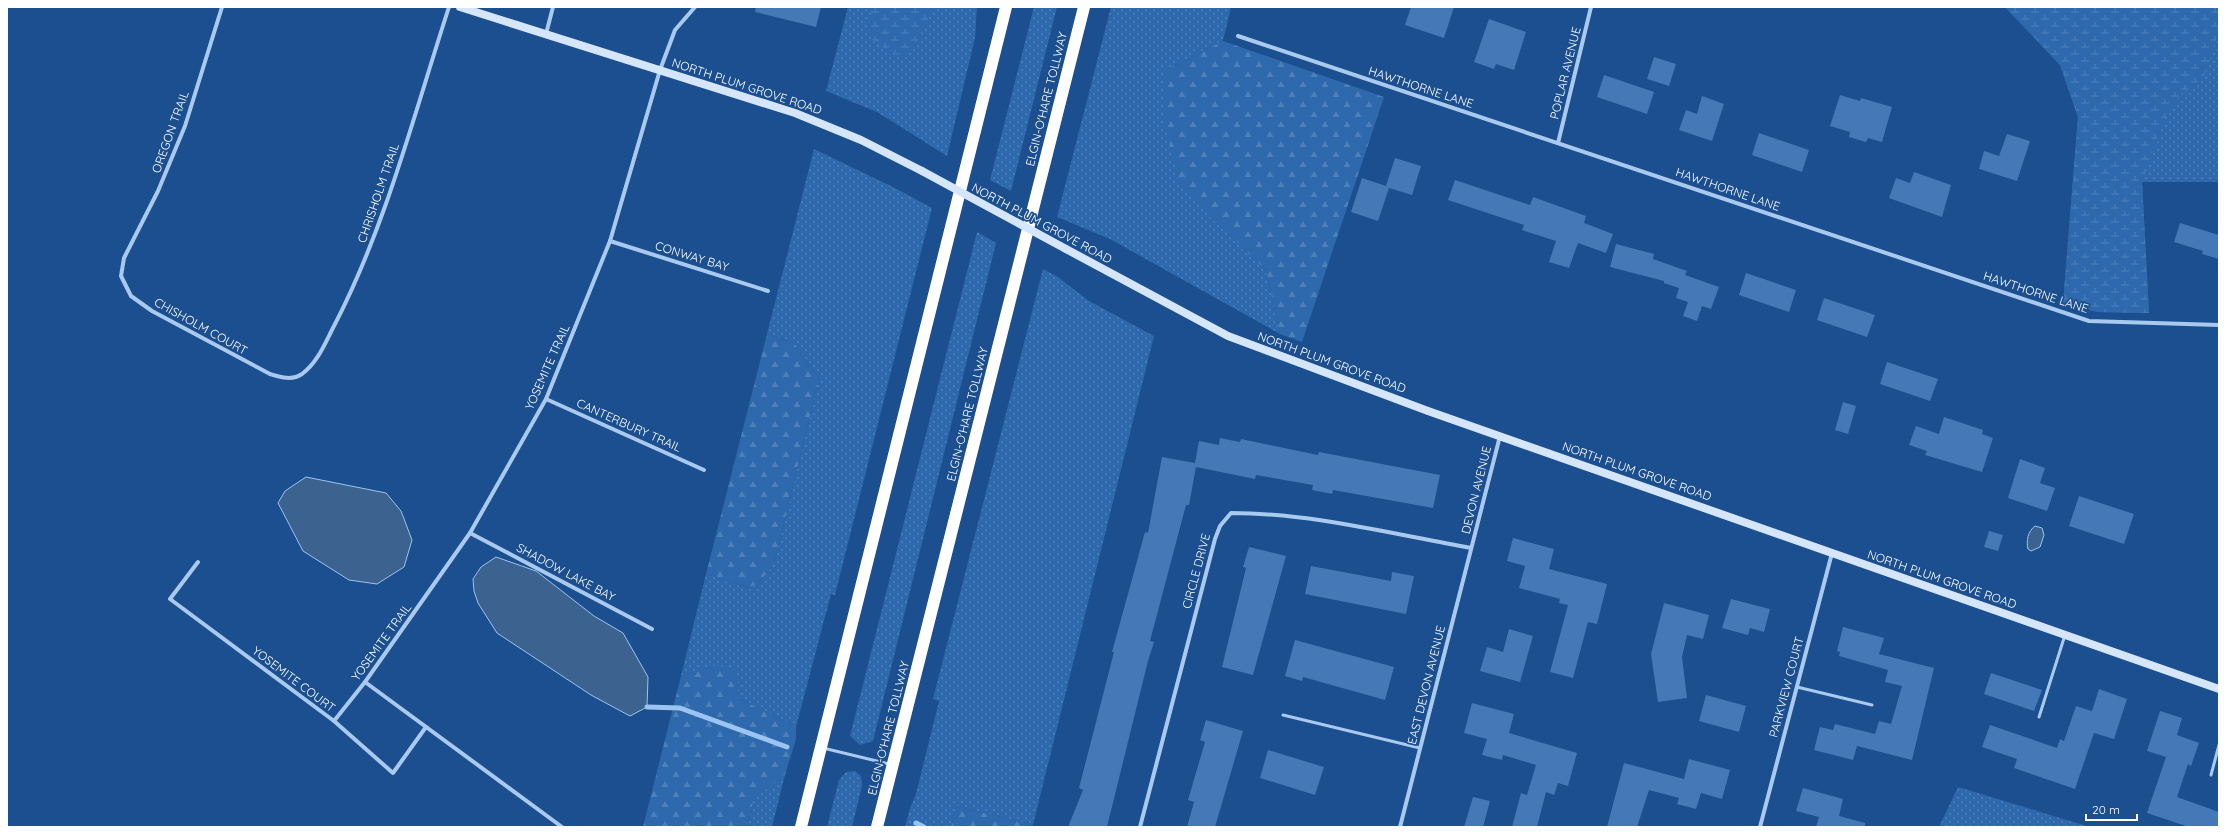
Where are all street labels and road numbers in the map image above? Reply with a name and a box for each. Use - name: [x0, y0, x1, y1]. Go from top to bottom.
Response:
- street label: POPLAR AVENUE: [1546, 25, 1584, 121]
- street label: ELGIN-O'HARE TOLLWAY: [1022, 30, 1070, 168]
- street label: NORTH PLUM GROVE ROAD: [670, 55, 824, 117]
- street label: HAWTHORNE LANE: [1367, 63, 1476, 111]
- street label: OREGON TRAIL: [148, 88, 192, 175]
- street label: CHRISHOLM TRAIL: [354, 141, 402, 245]
- street label: HAWTHORNE LANE: [1674, 164, 1782, 214]
- street label: NORTH PLUM GROVE ROAD: [969, 180, 1115, 267]
- street label: CONWAY BAY: [653, 238, 731, 274]
- street label: HAWTHORNE LANE: [1982, 268, 2091, 316]
- street label: CHISHOLM COURT: [152, 294, 250, 358]
- street label: YOSEMITE TRAIL: [521, 321, 573, 412]
- street label: NORTH PLUM GROVE ROAD: [1256, 328, 1409, 396]
- street label: ELGIN-O'HARE TOLLWAY: [943, 345, 991, 483]
- street label: CANTERBURY TRAIL: [574, 395, 684, 455]
- street label: NORTH PLUM GROVE ROAD: [1560, 438, 1714, 504]
- street label: DEVON AVENUE: [1458, 444, 1494, 536]
- street label: CIRCLE DRIVE: [1179, 531, 1213, 610]
- street label: SHADOW LAKE BAY: [514, 540, 618, 605]
- street label: NORTH PLUM GROVE ROAD: [1865, 546, 2019, 612]
- street label: YOSEMITE TRAIL: [348, 600, 414, 684]
- street label: EAST DEVON AVENUE: [1404, 624, 1448, 746]
- street label: PARKVIEW COURT: [1765, 635, 1807, 739]
- street label: YOSEMITE COURT: [250, 643, 338, 715]
- street label: ELGIN-O'HARE TOLLWAY: [864, 659, 912, 797]

